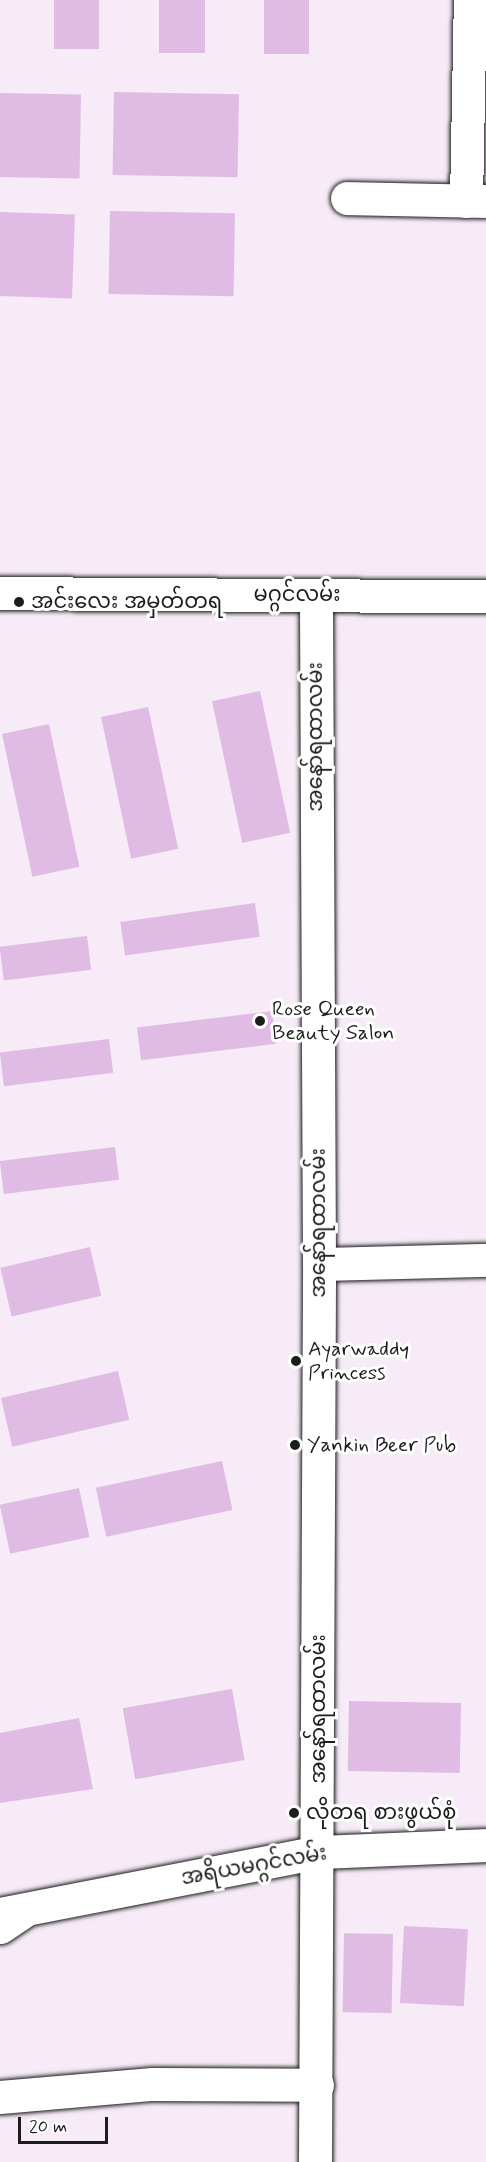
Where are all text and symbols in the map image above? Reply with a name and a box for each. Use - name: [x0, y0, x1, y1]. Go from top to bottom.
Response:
- street label: မဂ္ဂင်လမ်း: [254, 582, 340, 608]
- place label: အင်းလေး အမှတ်တရ: [31, 589, 222, 615]
- marker: အင်းလေး အမှတ်တရ: [12, 595, 26, 609]
- street label: အနော်ရထာလမ်း: [303, 662, 329, 812]
- place label: Rose Queen Beauty Salon: [272, 996, 399, 1046]
- marker: Rose Queen Beauty Salon: [253, 1014, 267, 1028]
- street label: အနော်ရထာလမ်း: [306, 1148, 332, 1298]
- place label: Ayarwaddy Princess: [308, 1336, 409, 1386]
- marker: Ayarwaddy Princess: [289, 1354, 303, 1368]
- place label: Yankin Beer Pub: [307, 1432, 457, 1458]
- marker: Yankin Beer Pub: [288, 1438, 302, 1452]
- street label: အနော်ရထာလမ်း: [306, 1634, 332, 1784]
- place label: လိုတရ စားဖွယ်စုံ: [306, 1800, 456, 1826]
- marker: လိုတရ စားဖွယ်စုံ: [287, 1806, 301, 1820]
- street label: အရိယမဂ္ဂင်လမ်း: [179, 1841, 329, 1891]
- scale bar: [21, 2105, 111, 2143]
- text: 20 m: [29, 2115, 67, 2139]

